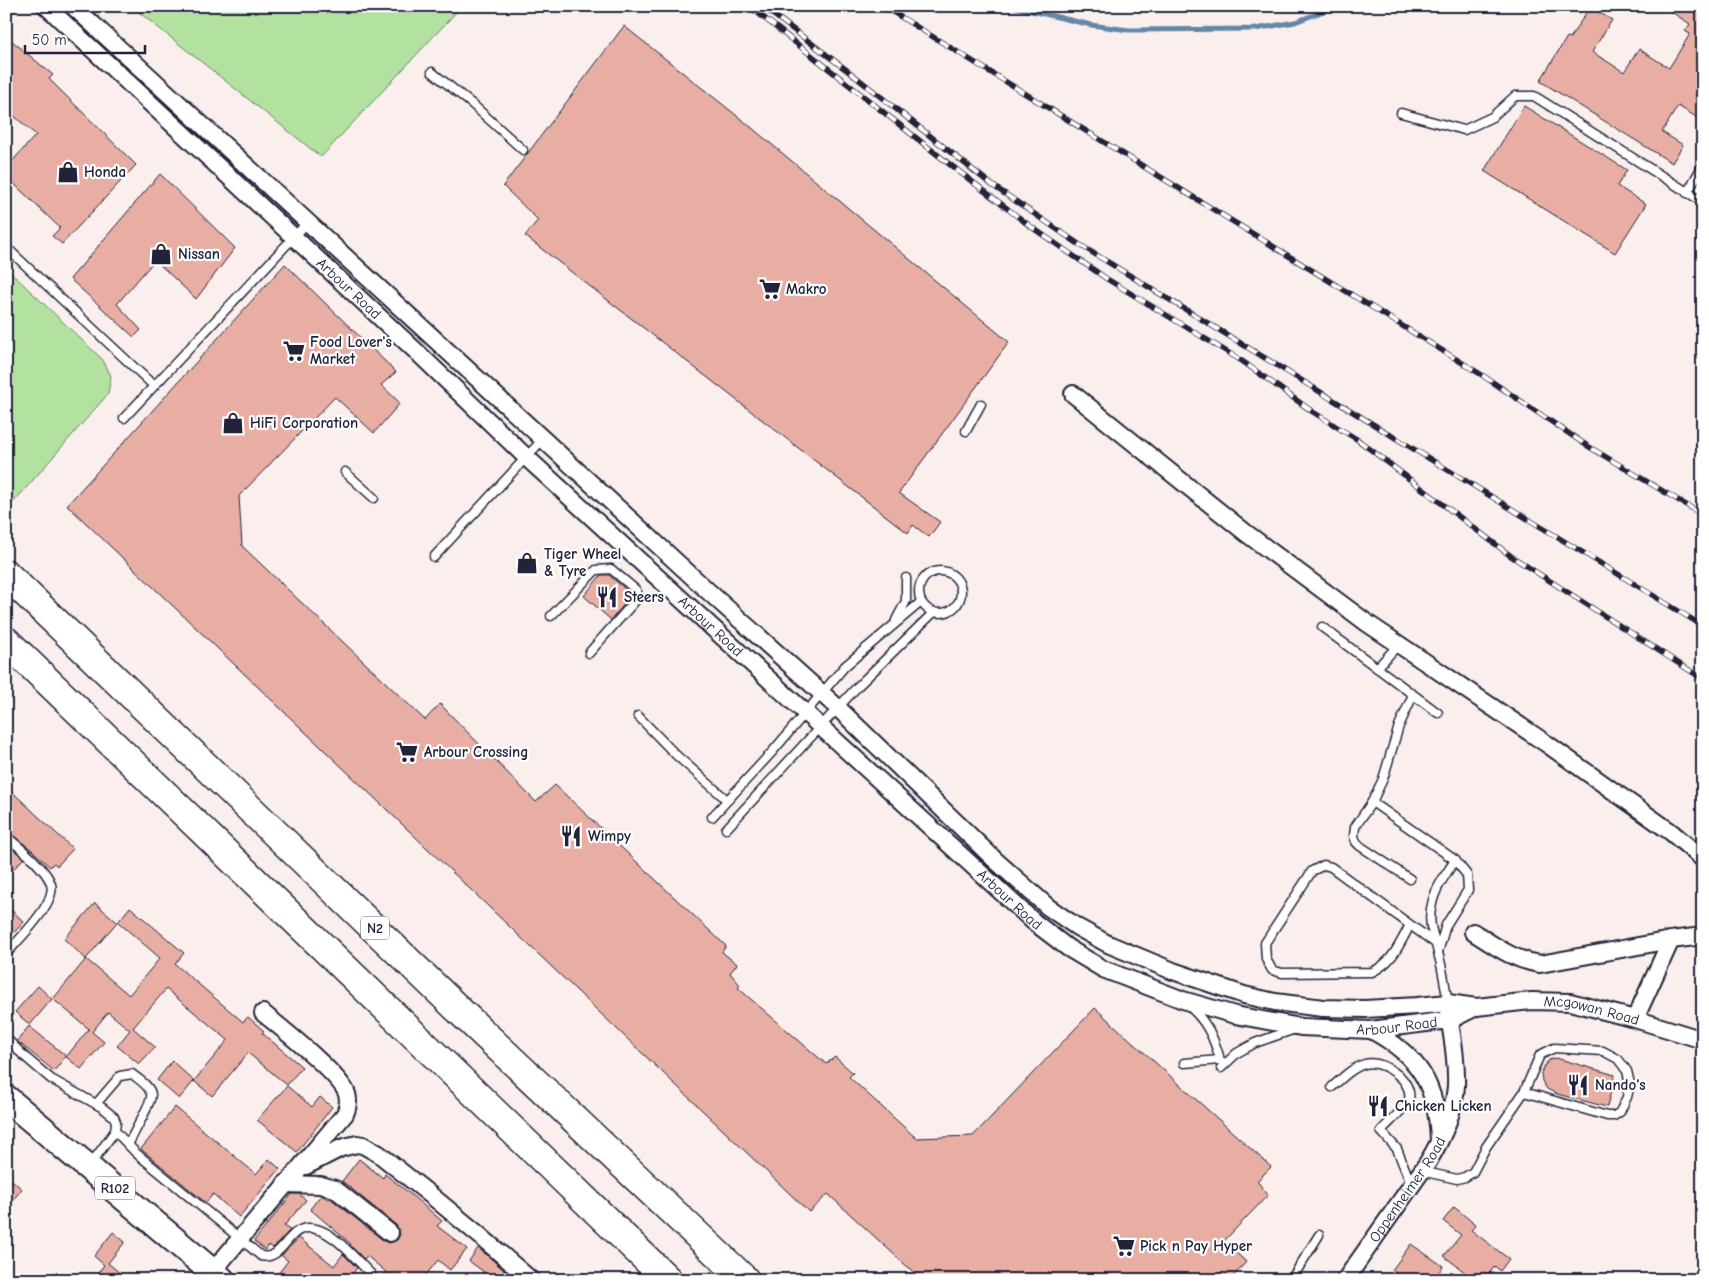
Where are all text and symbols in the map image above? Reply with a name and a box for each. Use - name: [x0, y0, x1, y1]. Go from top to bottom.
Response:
- scale bar: [25, 22, 145, 54]
- text: 50 m: [32, 31, 67, 49]
- shop icon: Honda: [55, 159, 81, 185]
- place label: Honda: [84, 163, 126, 181]
- shop icon: Nissan: [148, 241, 174, 267]
- place label: Nissan: [178, 245, 220, 263]
- street label: Arbour Road: [313, 254, 385, 323]
- supermarket icon: Makro: [757, 276, 783, 302]
- place label: Makro: [786, 280, 827, 298]
- place label: Food Lover's Market: [310, 333, 392, 368]
- supermarket icon: Food Lover's Market: [281, 338, 307, 364]
- shop icon: HiFi Corporation: [220, 410, 246, 436]
- place label: HiFi Corporation: [250, 414, 358, 432]
- place label: Tiger Wheel & Tyre: [544, 545, 621, 580]
- shop icon: Tiger Wheel & Tyre: [514, 550, 540, 576]
- restaurant icon: Steers: [594, 584, 620, 610]
- place label: Steers: [624, 588, 664, 606]
- street label: Arbour Road: [674, 592, 747, 660]
- supermarket icon: Arbour Crossing: [394, 739, 420, 765]
- place label: Arbour Crossing: [424, 743, 528, 761]
- restaurant icon: Wimpy: [558, 823, 584, 849]
- place label: Wimpy: [588, 827, 631, 845]
- street label: Arbour Road: [973, 865, 1045, 934]
- road number: N2: [361, 916, 389, 940]
- street label: Mcgowan Road: [1543, 992, 1642, 1029]
- street label: Arbour Road: [1356, 1013, 1438, 1039]
- restaurant icon: Nando's: [1565, 1072, 1591, 1098]
- place label: Nando's: [1595, 1076, 1646, 1094]
- restaurant icon: Chicken Licken: [1365, 1093, 1391, 1119]
- place label: Chicken Licken: [1395, 1097, 1492, 1115]
- street label: Oppenheimer Road: [1365, 1134, 1449, 1246]
- road number: R102: [95, 1176, 135, 1200]
- supermarket icon: Pick n Pay Hyper: [1111, 1233, 1137, 1259]
- place label: Pick n Pay Hyper: [1140, 1237, 1252, 1255]

